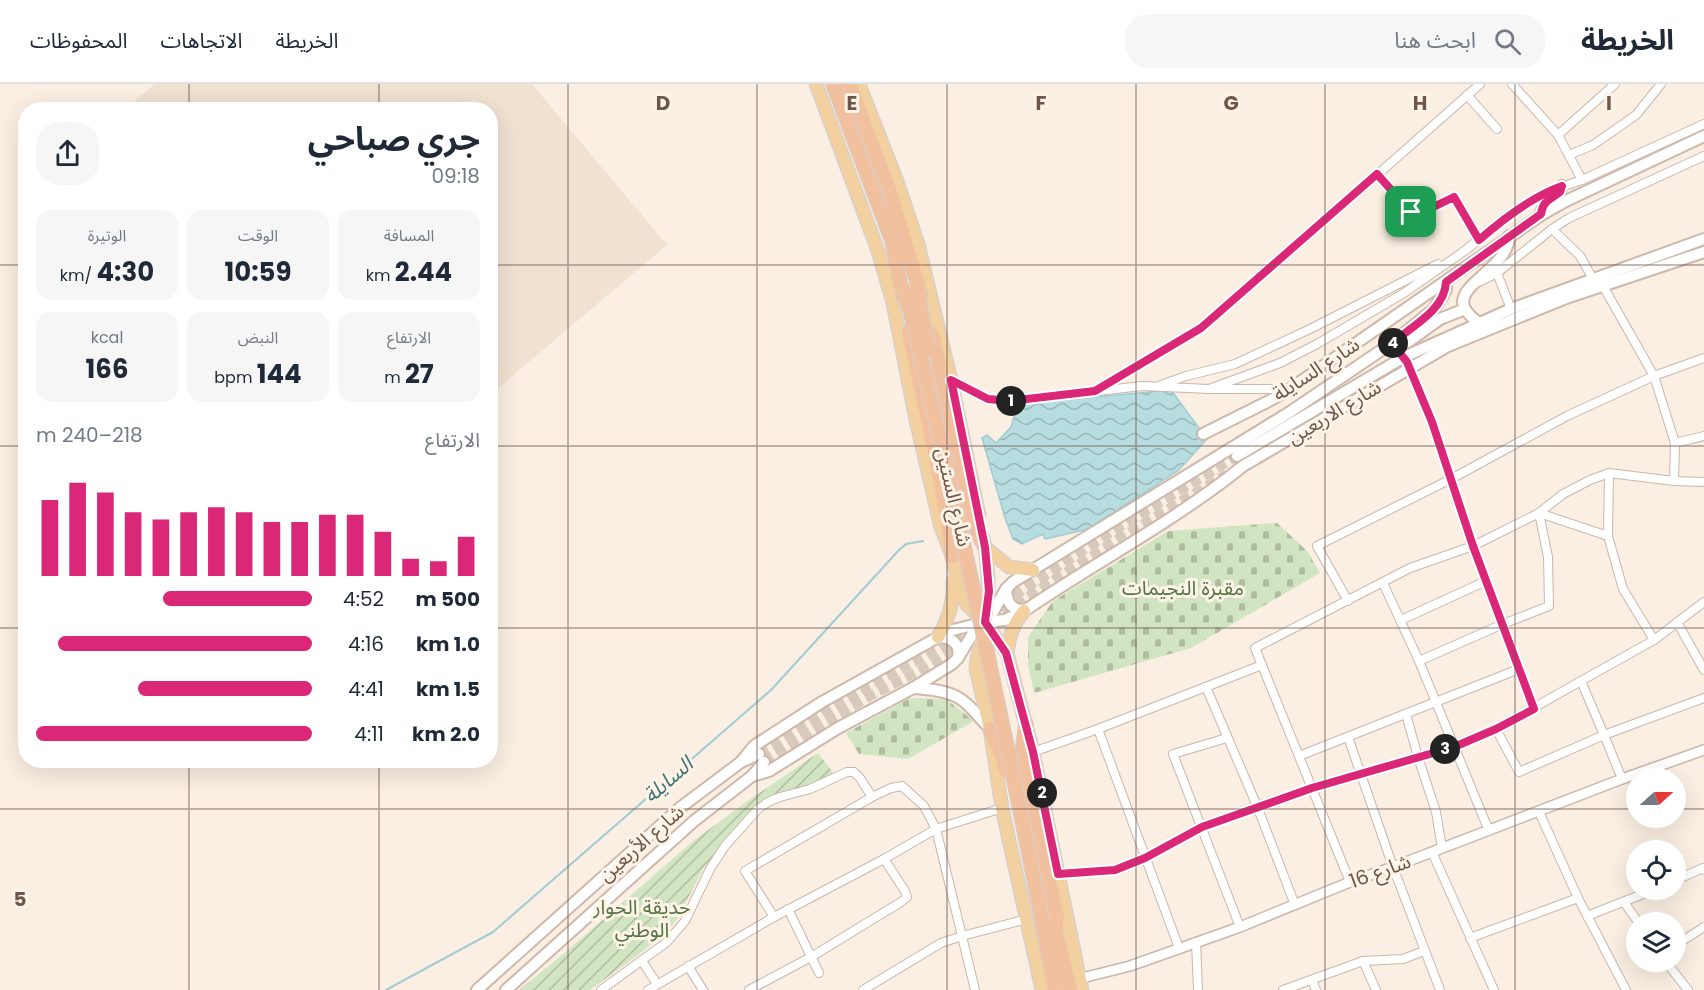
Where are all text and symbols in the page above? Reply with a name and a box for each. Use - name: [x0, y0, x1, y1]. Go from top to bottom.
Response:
- search box: [1125, 14, 1545, 68]
- text: الخريطة: [1581, 21, 1674, 60]
- text: ابحث هنا: [1394, 25, 1476, 56]
- icon: search: [1491, 25, 1524, 58]
- text: المحفوظات: [30, 26, 127, 55]
- text: الاتجاهات: [160, 26, 242, 55]
- text: الخريطة: [275, 26, 338, 55]
- text: D: [656, 89, 670, 117]
- text: E: [847, 89, 857, 117]
- text: F: [1036, 89, 1047, 117]
- text: G: [1223, 89, 1239, 117]
- text: H: [1413, 89, 1427, 117]
- text: I: [1606, 89, 1612, 117]
- text: جري صباحي: [308, 115, 480, 162]
- button: share: [36, 122, 99, 185]
- text: 09:18: [432, 162, 480, 190]
- pin: [1385, 186, 1436, 237]
- icon: arrive: [1394, 195, 1427, 228]
- text: الوتيرة: [88, 224, 126, 247]
- text: الوقت: [238, 224, 278, 247]
- text: المسافة: [384, 224, 434, 247]
- text: 4:30: [96, 254, 154, 290]
- text: 10:59: [224, 254, 292, 290]
- text: 2.44: [395, 254, 452, 290]
- text: /km: [60, 264, 96, 287]
- text: km: [366, 264, 395, 287]
- text: kcal: [91, 326, 123, 349]
- text: النبض: [238, 326, 278, 349]
- text: الارتفاع: [387, 326, 431, 349]
- pin: 4: [1378, 328, 1408, 358]
- street label: شارع السايلة: [1267, 330, 1366, 408]
- text: 4: [1388, 331, 1398, 354]
- text: 166: [86, 351, 128, 387]
- text: 144: [257, 356, 302, 392]
- text: 27: [405, 356, 434, 392]
- text: bpm: [214, 366, 257, 389]
- text: m: [384, 366, 405, 389]
- street label: شارع الاربعين: [1282, 373, 1387, 452]
- pin: 1: [996, 386, 1026, 416]
- text: 1: [1008, 389, 1014, 412]
- text: 218–240 m: [36, 421, 143, 449]
- text: الارتفاع: [425, 426, 480, 454]
- street label: شارع الستين: [928, 445, 979, 549]
- park label: مقبرة النجيمات: [1122, 574, 1244, 602]
- text: 4:52: [343, 585, 384, 613]
- text: 500 m: [415, 585, 480, 613]
- text: 4:16: [348, 630, 384, 658]
- text: 1.0 km: [416, 630, 480, 658]
- text: 4:41: [348, 675, 384, 703]
- text: 1.5 km: [416, 675, 480, 703]
- text: 4:11: [354, 720, 384, 748]
- text: 2.0 km: [412, 720, 480, 748]
- pin: 3: [1430, 734, 1460, 764]
- text: 3: [1440, 737, 1450, 760]
- water label: السايلة: [637, 749, 700, 809]
- north arrow: [1626, 768, 1686, 828]
- map controls: [1626, 768, 1686, 972]
- pin: 2: [1027, 778, 1057, 808]
- text: 2: [1037, 781, 1047, 804]
- street label: شارع الأربعين: [592, 798, 691, 889]
- button: locate: [1626, 840, 1686, 900]
- street label: شارع 16: [1345, 847, 1415, 896]
- text: 5: [14, 885, 27, 913]
- park label: حديقة الحوار الوطني: [592, 893, 691, 946]
- button: layers: [1626, 912, 1686, 972]

